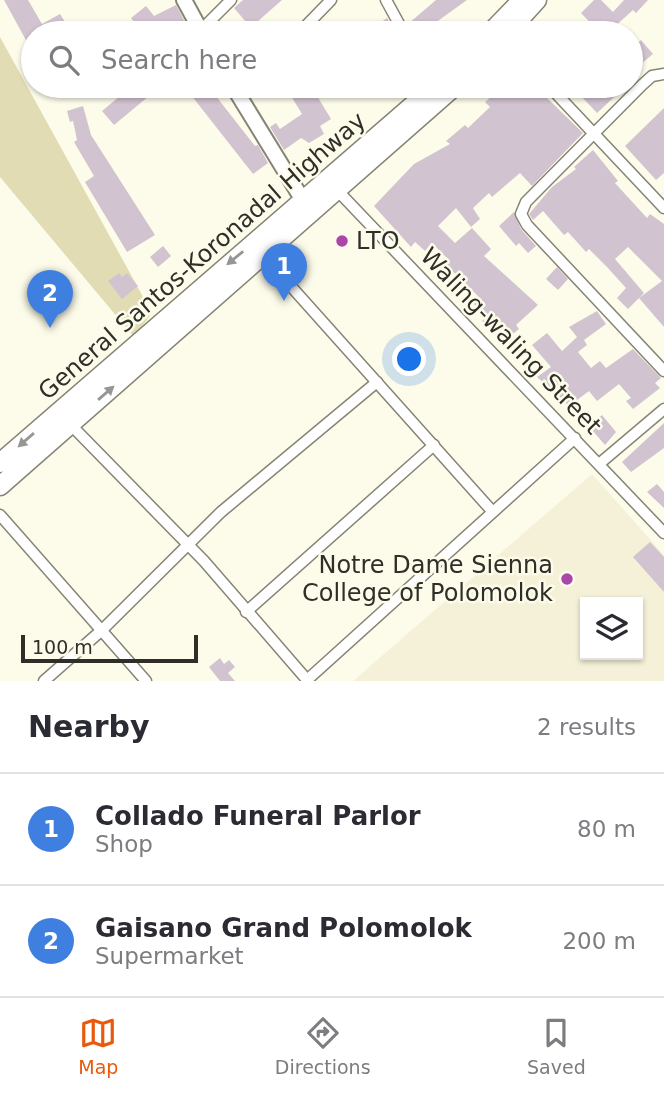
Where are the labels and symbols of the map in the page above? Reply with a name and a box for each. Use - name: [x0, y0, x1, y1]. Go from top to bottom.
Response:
- street label: General Santos-Koronadal Highway: [33, 106, 371, 406]
- place label: LTO: [356, 227, 400, 255]
- marker: LTO: [334, 233, 350, 249]
- street label: Waling-waling Street: [415, 242, 607, 440]
- pin: 1: [261, 243, 307, 301]
- one-way arrow: [226, 251, 244, 266]
- pin: 2: [27, 270, 73, 328]
- your location: [392, 342, 426, 376]
- one-way arrow: [98, 386, 115, 401]
- one-way arrow: [18, 432, 35, 447]
- place label: Notre Dame Sienna College of Polomolok: [302, 551, 553, 607]
- marker: Notre Dame Sienna College of Polomolok: [559, 571, 575, 587]
- scale bar: [21, 632, 198, 664]

